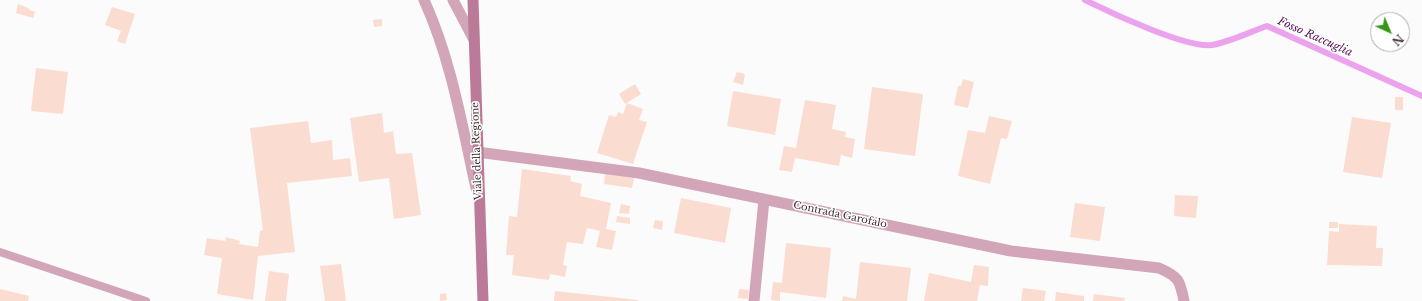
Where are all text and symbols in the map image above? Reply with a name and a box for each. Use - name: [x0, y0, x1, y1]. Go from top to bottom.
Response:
- north arrow: [1370, 12, 1410, 52]
- water label: Fosso Raccuglia: [1276, 15, 1354, 59]
- text: N: [1389, 31, 1406, 49]
- street label: Viale della Regione: [469, 102, 485, 200]
- street label: Contrada Garofalo: [792, 199, 888, 231]

